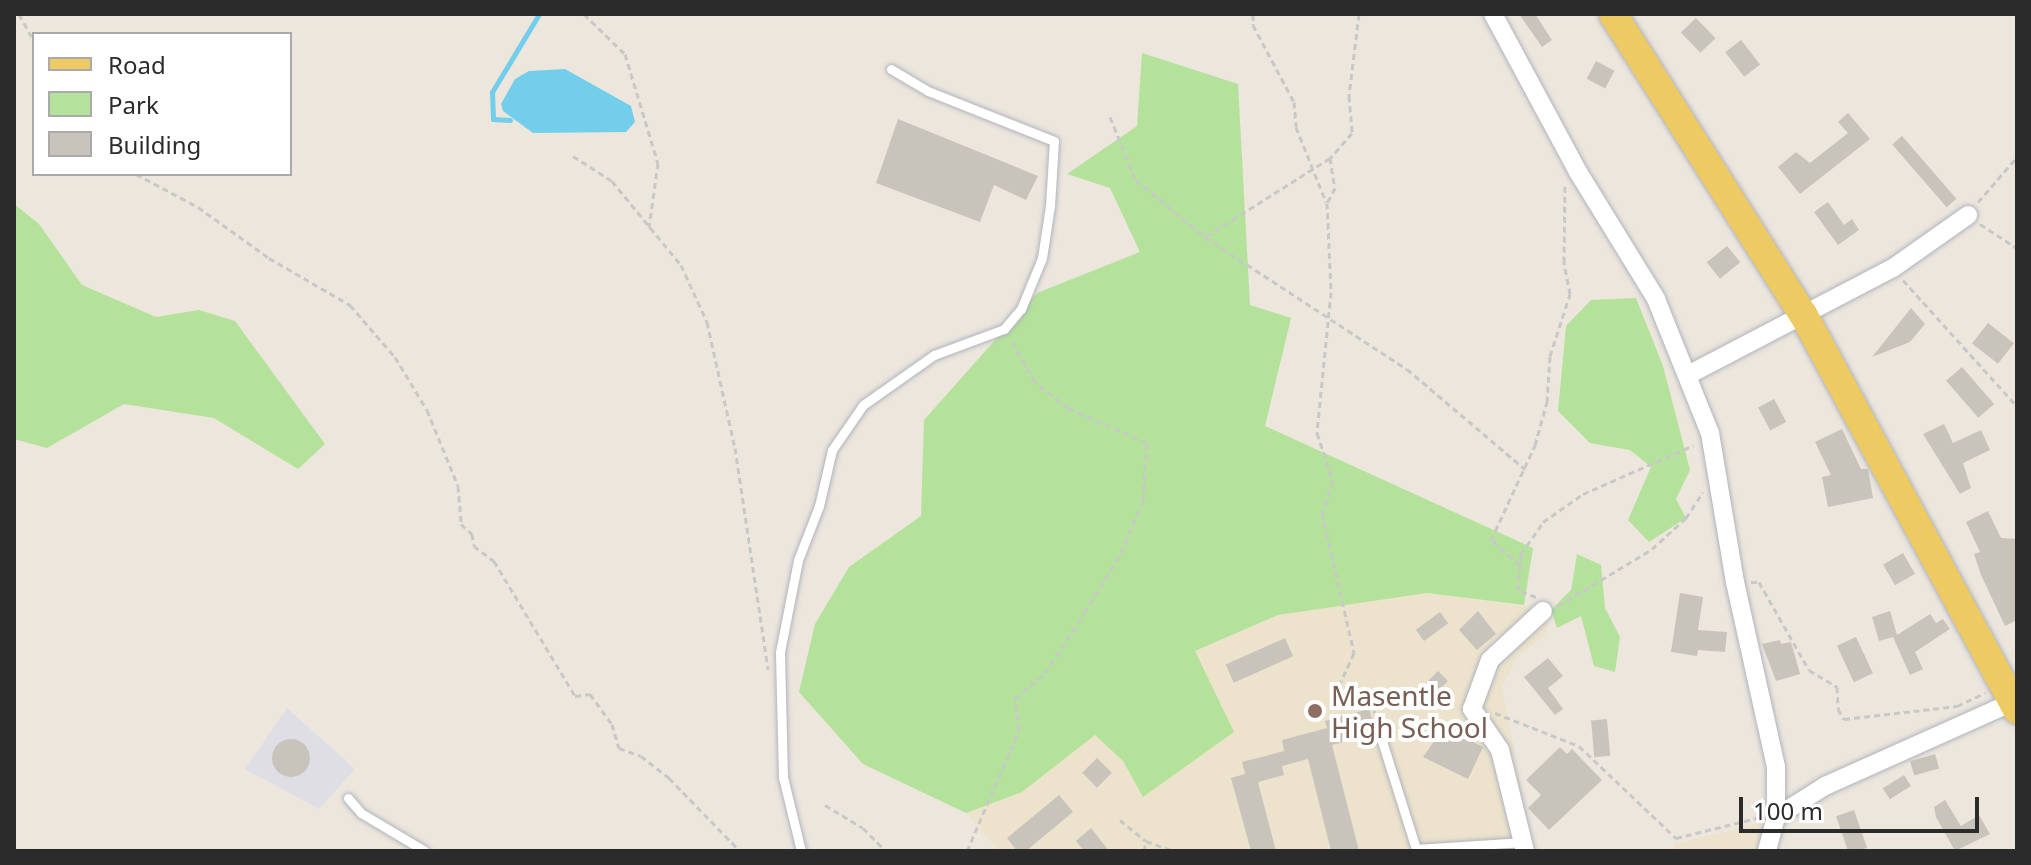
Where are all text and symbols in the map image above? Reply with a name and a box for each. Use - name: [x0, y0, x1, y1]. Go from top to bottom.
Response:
- legend: [32, 32, 292, 176]
- text: Road: [108, 48, 166, 81]
- text: Park: [108, 88, 159, 121]
- text: Building: [108, 128, 201, 161]
- place label: Masentle High School: [1331, 678, 1488, 744]
- marker: Masentle High School: [1306, 702, 1324, 720]
- scale bar: [1743, 781, 1983, 831]
- text: 100 m: [1753, 794, 1823, 827]

